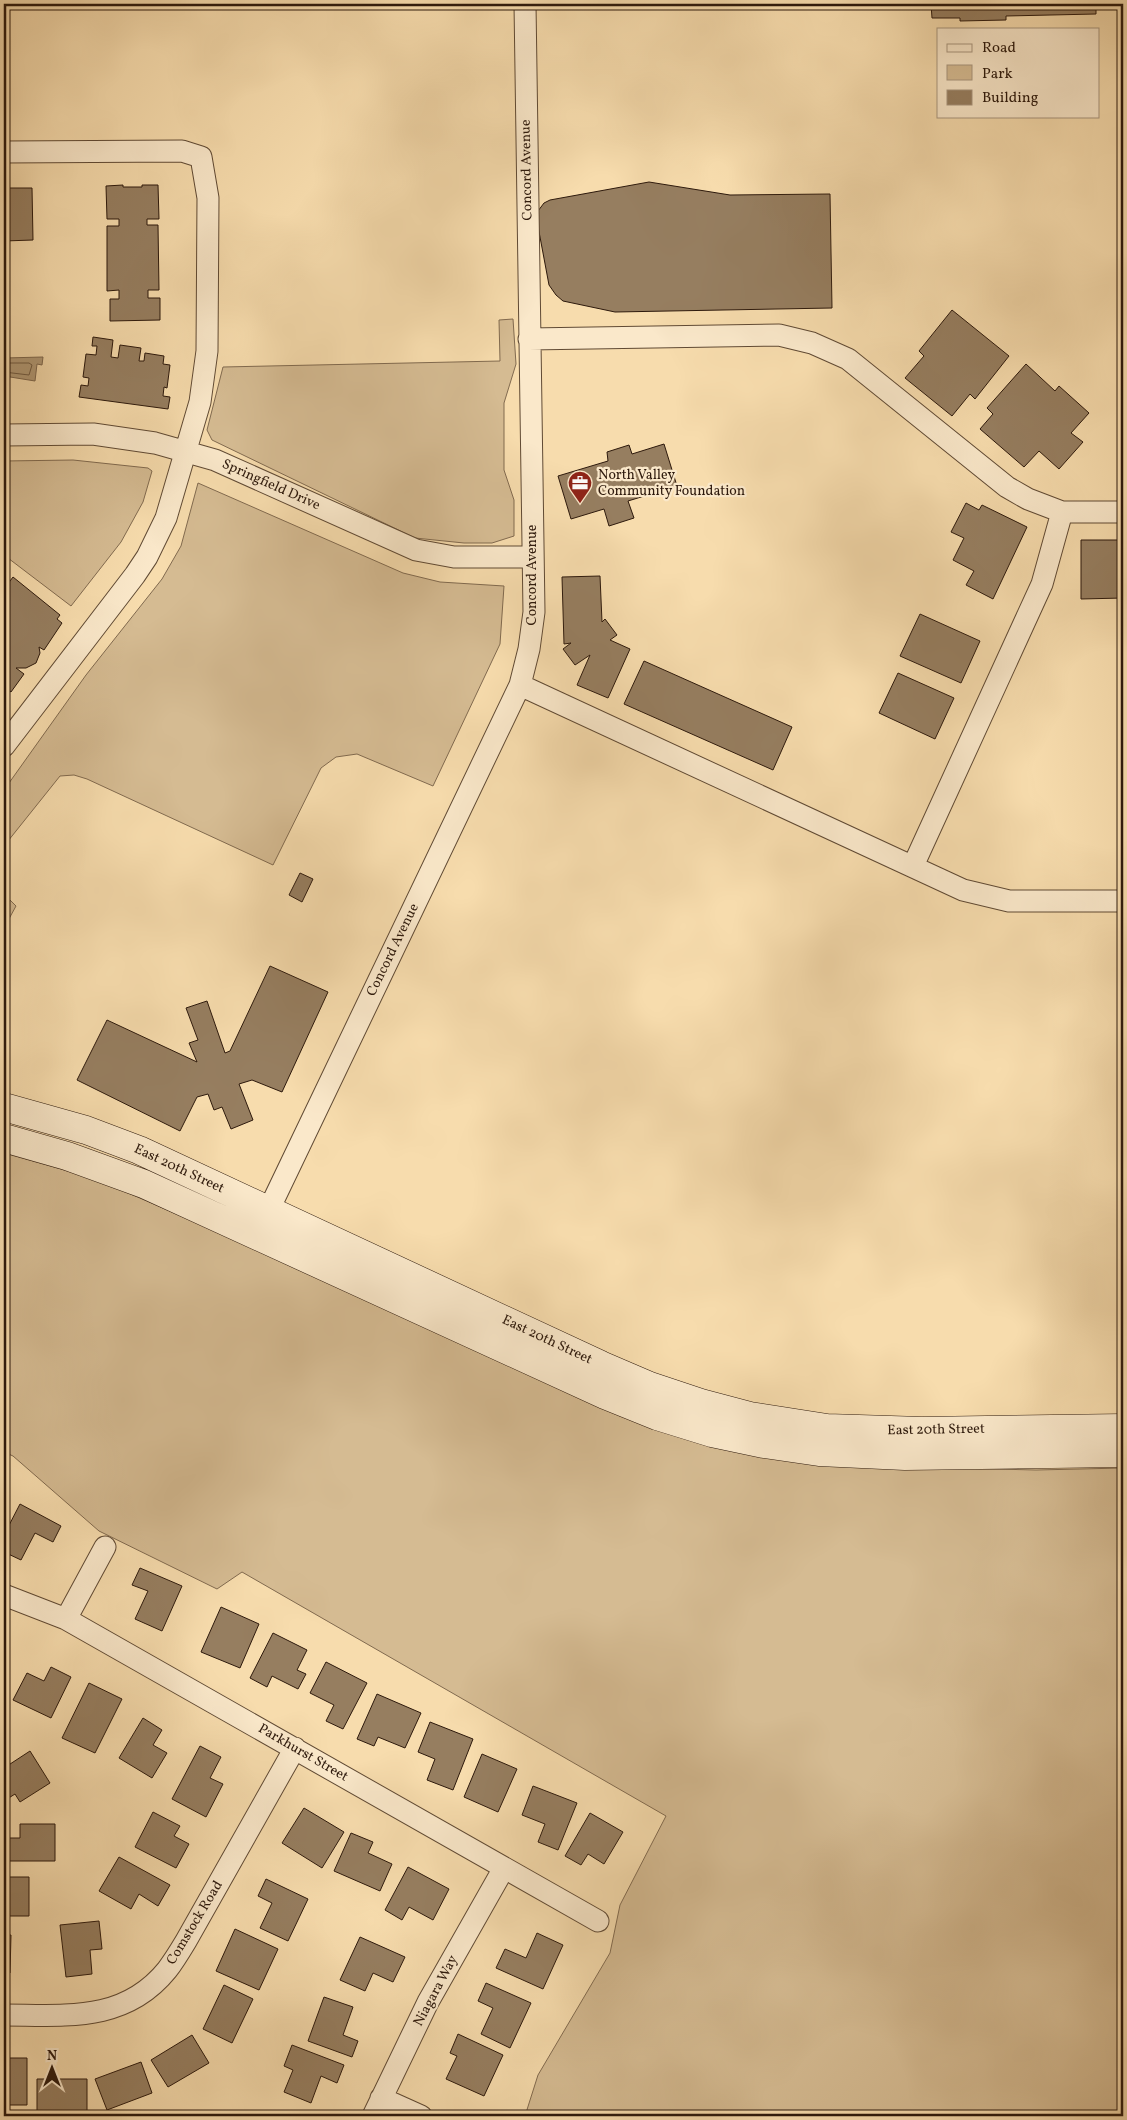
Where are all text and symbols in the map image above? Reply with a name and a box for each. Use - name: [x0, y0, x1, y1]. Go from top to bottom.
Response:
- legend: [937, 28, 1100, 118]
- text: Road: [982, 38, 1016, 59]
- text: Park: [982, 64, 1013, 85]
- text: Building: [982, 88, 1039, 109]
- street label: Concord Avenue: [517, 119, 537, 221]
- street label: Springfield Drive: [219, 455, 324, 515]
- place label: North Valley Community Foundation: [598, 466, 745, 501]
- office icon: North Valley Community Foundation: [567, 470, 593, 504]
- street label: Concord Avenue: [523, 524, 542, 626]
- street label: Concord Avenue: [362, 900, 424, 1000]
- street label: East 20th Street: [131, 1140, 227, 1198]
- street label: East 20th Street: [499, 1311, 595, 1369]
- street label: East 20th Street: [887, 1420, 985, 1440]
- street label: Parkhurst Street: [254, 1719, 352, 1787]
- street label: Comstock Road: [162, 1877, 228, 1969]
- street label: Niagara Way: [409, 1952, 463, 2030]
- north arrow: [28, 2042, 78, 2092]
- text: N: [47, 2047, 57, 2066]

